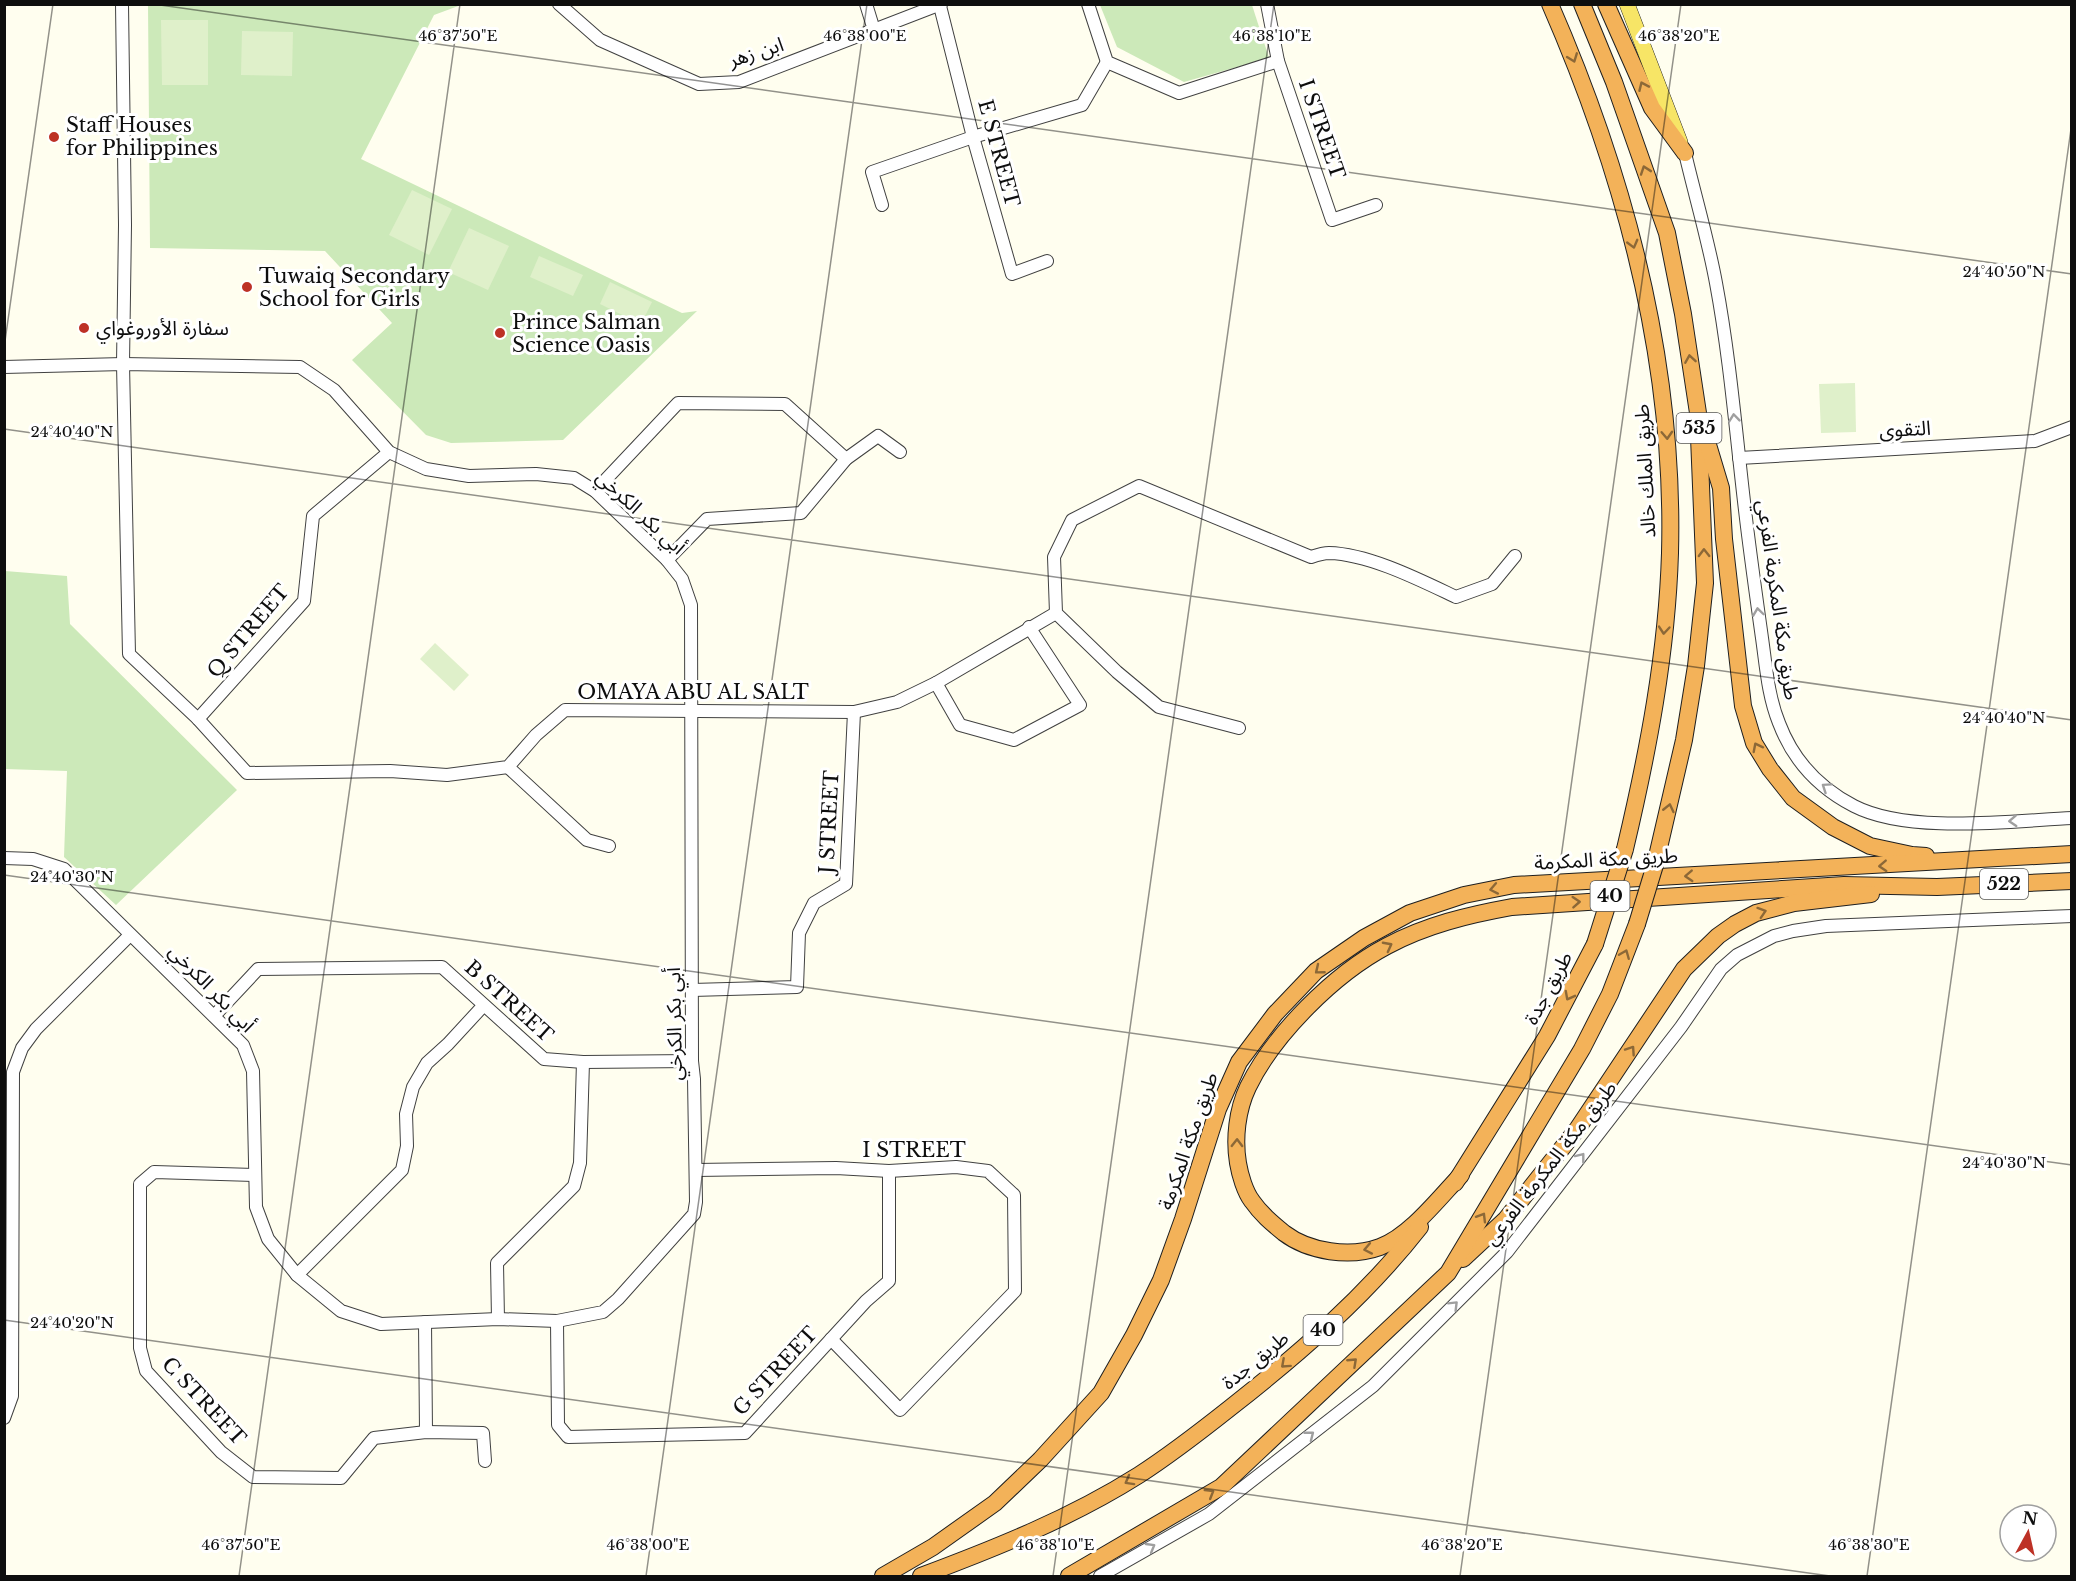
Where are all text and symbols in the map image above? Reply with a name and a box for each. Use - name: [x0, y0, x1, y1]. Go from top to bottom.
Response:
- text: 46°37'50"E: [419, 26, 498, 45]
- text: 46°38'00"E: [824, 26, 907, 45]
- text: 46°38'10"E: [1233, 26, 1312, 45]
- text: 46°38'20"E: [1638, 26, 1720, 45]
- street label: ابن زهر: [725, 32, 787, 72]
- one-way arrow: [1566, 52, 1578, 63]
- street label: I STREET: [1294, 76, 1350, 182]
- one-way arrow: [1638, 82, 1650, 93]
- street label: E STREET: [973, 97, 1025, 209]
- place label: Staff Houses for Philippines: [66, 113, 218, 160]
- marker: Staff Houses for Philippines: [47, 130, 61, 144]
- one-way arrow: [1640, 165, 1652, 176]
- one-way arrow: [1626, 238, 1639, 248]
- text: 24°40'50"N: [1962, 262, 2046, 281]
- place label: Tuwaiq Secondary School for Girls: [259, 264, 450, 311]
- marker: Tuwaiq Secondary School for Girls: [240, 280, 254, 294]
- place label: Prince Salman Science Oasis: [512, 310, 661, 357]
- place label: سفارة الأوروغواي: [96, 316, 229, 344]
- marker: سفارة الأوروغواي: [77, 321, 91, 335]
- marker: Prince Salman Science Oasis: [493, 326, 507, 340]
- one-way arrow: [1684, 354, 1696, 363]
- street label: طريق الملك خالد: [1630, 403, 1661, 538]
- road number: 535: [1676, 413, 1722, 443]
- one-way arrow: [1728, 414, 1741, 423]
- street label: التقوى: [1878, 416, 1932, 442]
- text: 24°40'40"N: [30, 422, 114, 441]
- one-way arrow: [1660, 431, 1673, 440]
- street label: أبي بكر الكرخي: [589, 465, 691, 562]
- street label: طريق مكة المكرمة الفرعي: [1748, 498, 1804, 702]
- one-way arrow: [1698, 549, 1710, 558]
- street label: Q STREET: [202, 579, 294, 683]
- one-way arrow: [1753, 607, 1765, 616]
- one-way arrow: [1657, 626, 1670, 635]
- street label: OMAYA ABU AL SALT: [577, 680, 809, 704]
- text: 24°40'40"N: [1962, 708, 2046, 727]
- one-way arrow: [1753, 742, 1765, 753]
- street label: J STREET: [814, 770, 844, 877]
- one-way arrow: [1822, 783, 1833, 794]
- one-way arrow: [1661, 803, 1674, 813]
- one-way arrow: [2009, 814, 2018, 827]
- street label: طريق مكة المكرمة: [1534, 843, 1679, 876]
- one-way arrow: [1879, 859, 1888, 872]
- text: 24°40'30"N: [30, 867, 114, 886]
- road number: 522: [1980, 869, 2028, 899]
- one-way arrow: [1684, 870, 1693, 883]
- road number: 40: [1590, 881, 1630, 911]
- one-way arrow: [1490, 882, 1500, 895]
- one-way arrow: [1571, 896, 1580, 909]
- one-way arrow: [1756, 907, 1767, 919]
- street label: أبي بكر الكرخي: [161, 939, 260, 1040]
- one-way arrow: [1381, 942, 1392, 953]
- street label: طريق جدة: [1519, 947, 1578, 1029]
- one-way arrow: [1618, 950, 1631, 960]
- street label: B STREET: [460, 955, 558, 1047]
- one-way arrow: [1315, 962, 1326, 973]
- street label: أبي بكر الكرخي: [661, 967, 691, 1081]
- one-way arrow: [1564, 989, 1576, 1000]
- one-way arrow: [1624, 1046, 1635, 1057]
- street label: طريق مكة المكرمة: [1153, 1069, 1224, 1213]
- street label: طريق مكة المكرمة الفرعي: [1478, 1076, 1624, 1252]
- street label: I STREET: [862, 1138, 966, 1162]
- one-way arrow: [1231, 1138, 1243, 1147]
- one-way arrow: [1573, 1153, 1584, 1164]
- text: 24°40'30"N: [1962, 1153, 2046, 1172]
- one-way arrow: [1474, 1213, 1486, 1223]
- one-way arrow: [1363, 1242, 1373, 1255]
- one-way arrow: [1447, 1301, 1458, 1312]
- text: 24°40'20"N: [30, 1313, 114, 1332]
- road number: 40: [1304, 1315, 1342, 1345]
- street label: G STREET: [728, 1322, 822, 1420]
- street label: طريق جدة: [1217, 1326, 1294, 1395]
- street label: C STREET: [157, 1352, 251, 1450]
- one-way arrow: [1282, 1357, 1292, 1368]
- one-way arrow: [1347, 1358, 1357, 1369]
- one-way arrow: [1303, 1432, 1314, 1443]
- one-way arrow: [1125, 1474, 1135, 1485]
- one-way arrow: [1204, 1489, 1214, 1501]
- north arrow: [1998, 1503, 2058, 1563]
- text: N: [2021, 1507, 2039, 1529]
- text: 46°37'50"E: [202, 1535, 281, 1554]
- text: 46°38'00"E: [607, 1535, 690, 1554]
- text: 46°38'10"E: [1016, 1535, 1095, 1554]
- text: 46°38'20"E: [1421, 1535, 1503, 1554]
- text: 46°38'30"E: [1828, 1535, 1910, 1554]
- one-way arrow: [1145, 1543, 1155, 1555]

